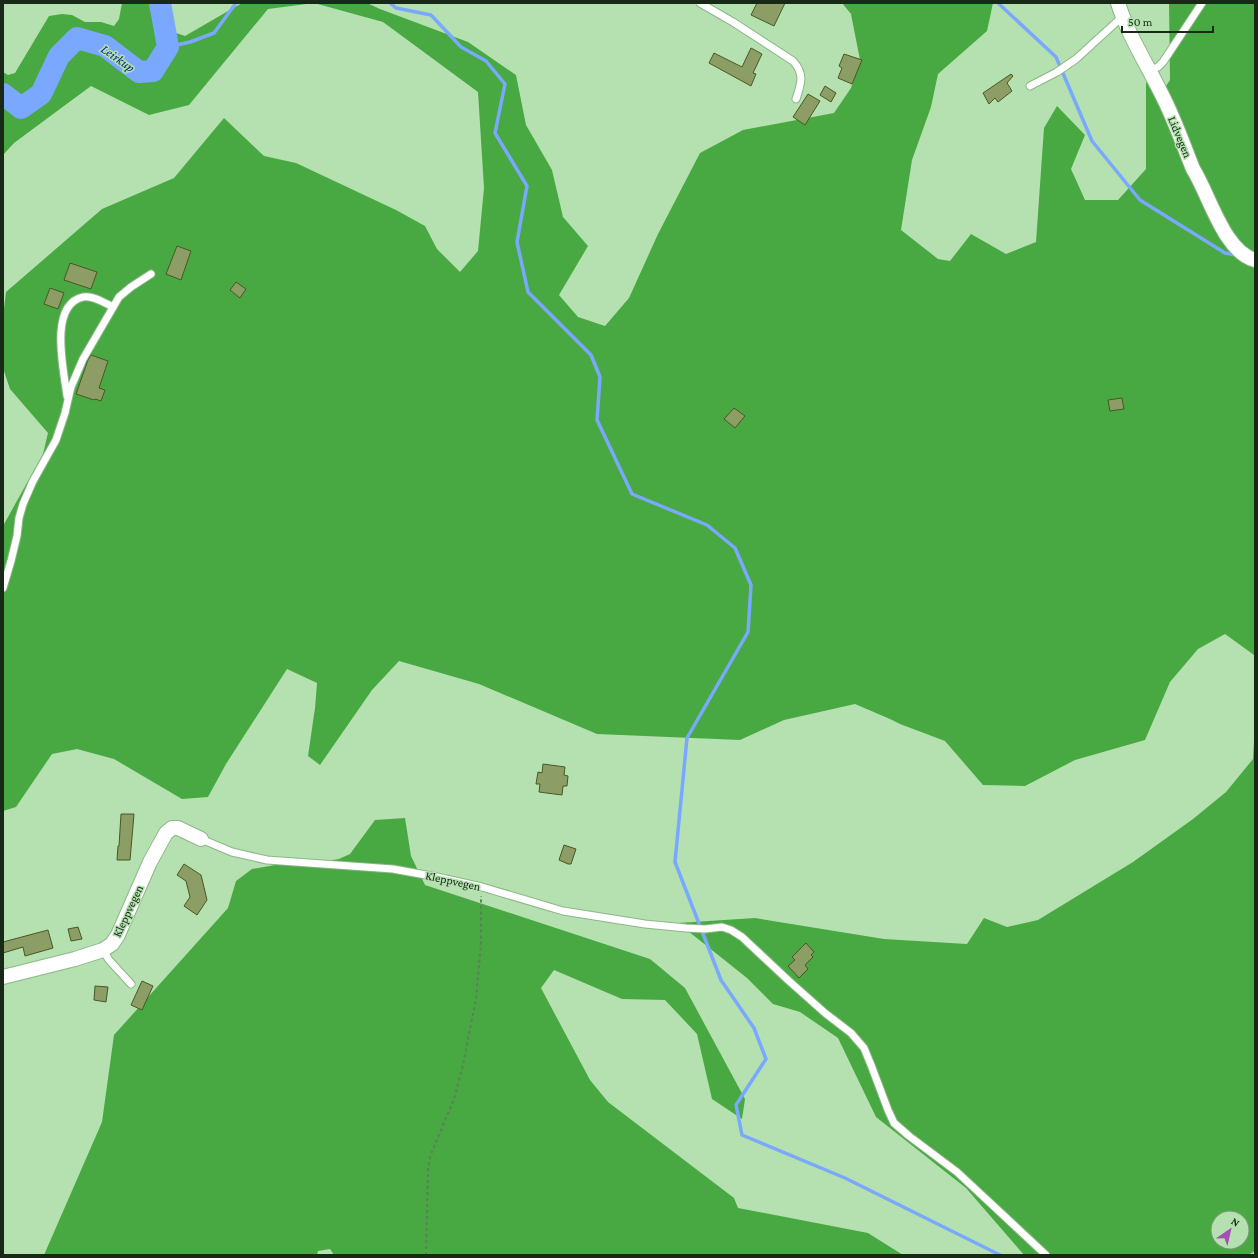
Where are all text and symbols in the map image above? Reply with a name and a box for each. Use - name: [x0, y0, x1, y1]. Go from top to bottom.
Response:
- scale bar: [1122, 8, 1213, 34]
- text: 50 m: [1128, 15, 1153, 29]
- water label: Leirkup: [98, 41, 138, 75]
- street label: Lidvegen: [1165, 114, 1195, 160]
- street label: Kleppvegen: [424, 868, 482, 894]
- street label: Kleppvegen: [110, 882, 146, 939]
- north arrow: [1210, 1210, 1250, 1250]
- text: N: [1229, 1215, 1242, 1229]

